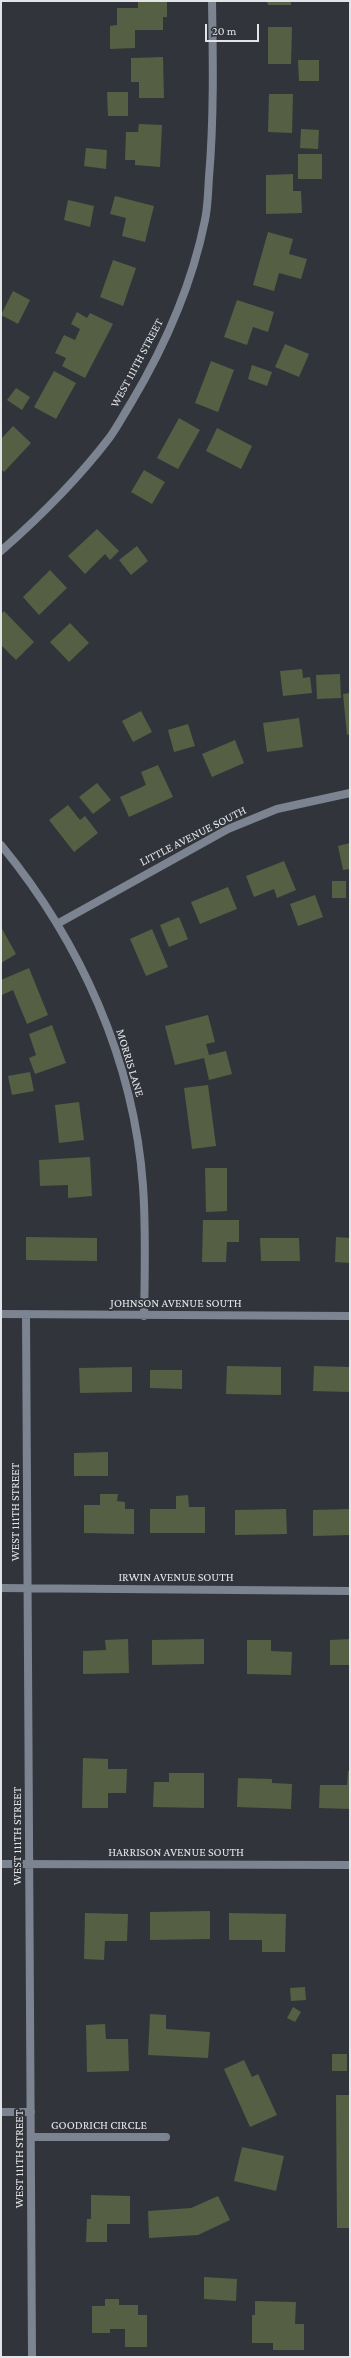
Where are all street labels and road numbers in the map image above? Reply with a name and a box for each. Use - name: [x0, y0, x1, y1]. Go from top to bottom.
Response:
- street label: WEST 111TH STREET: [107, 316, 167, 410]
- street label: LITTLE AVENUE SOUTH: [137, 803, 249, 869]
- street label: MORRIS LANE: [113, 1027, 147, 1099]
- street label: JOHNSON AVENUE SOUTH: [110, 1296, 242, 1310]
- street label: WEST 111TH STREET: [8, 1463, 22, 1561]
- street label: IRWIN AVENUE SOUTH: [118, 1570, 234, 1584]
- street label: WEST 111TH STREET: [10, 1787, 24, 1885]
- street label: HARRISON AVENUE SOUTH: [108, 1845, 244, 1859]
- street label: WEST 111TH STREET: [12, 2110, 26, 2208]
- street label: GOODRICH CIRCLE: [51, 2118, 147, 2132]

